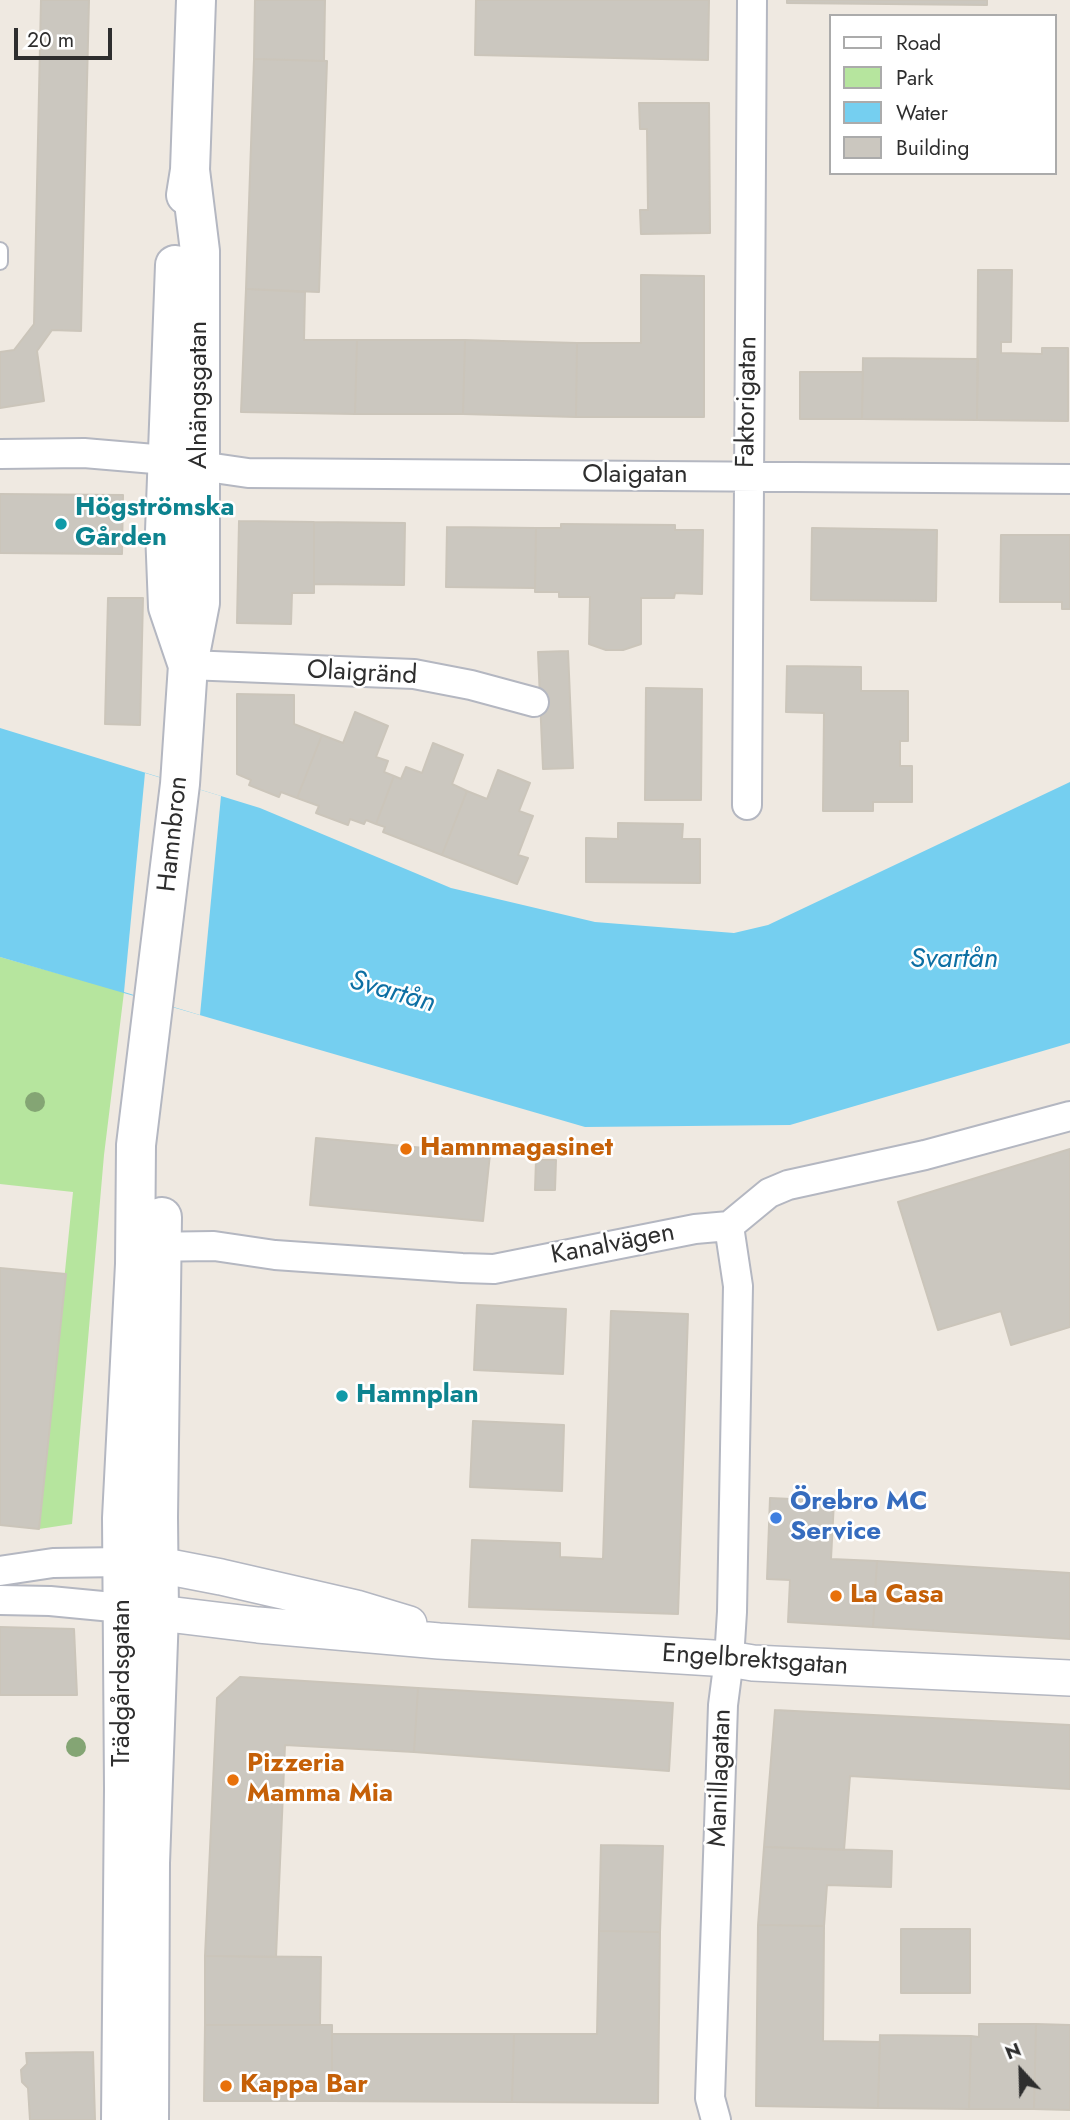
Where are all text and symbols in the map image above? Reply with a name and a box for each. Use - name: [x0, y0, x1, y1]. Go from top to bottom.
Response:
- scale bar: [18, 14, 116, 58]
- legend: [828, 14, 1056, 175]
- text: 20 m: [27, 25, 74, 55]
- text: Road: [896, 28, 941, 58]
- text: Park: [896, 63, 933, 93]
- text: Water: [896, 98, 948, 128]
- text: Building: [896, 133, 969, 163]
- street label: Alnängsgatan: [184, 321, 216, 469]
- street label: Faktorigatan: [731, 336, 765, 468]
- street label: Olaigatan: [582, 460, 688, 492]
- place label: Högströmska Gården: [75, 493, 235, 554]
- marker: Högströmska Gården: [53, 516, 69, 532]
- street label: Olaigränd: [306, 656, 418, 692]
- street label: Hamnbron: [152, 775, 196, 893]
- water label: Svartån: [910, 943, 998, 977]
- water label: Svartån: [345, 965, 439, 1021]
- place label: Hamnmagasinet: [420, 1133, 613, 1165]
- marker: Hamnmagasinet: [398, 1141, 414, 1157]
- street label: Kanalvägen: [549, 1218, 677, 1272]
- place label: Hamnplan: [356, 1380, 479, 1412]
- marker: Hamnplan: [334, 1388, 350, 1404]
- place label: Örebro MC Service: [790, 1487, 927, 1548]
- marker: Örebro MC Service: [768, 1510, 784, 1526]
- place label: La Casa: [850, 1580, 944, 1612]
- marker: La Casa: [828, 1588, 844, 1604]
- street label: Trädgårdsgatan: [107, 1599, 139, 1767]
- street label: Engelbrektsgatan: [661, 1639, 849, 1683]
- street label: Manillagatan: [703, 1708, 739, 1848]
- place label: Pizzeria Mamma Mia: [247, 1749, 393, 1810]
- marker: Pizzeria Mamma Mia: [225, 1772, 241, 1788]
- north arrow: [986, 2036, 1056, 2106]
- text: N: [1001, 2036, 1025, 2066]
- place label: Kappa Bar: [240, 2070, 368, 2102]
- marker: Kappa Bar: [218, 2078, 234, 2094]

